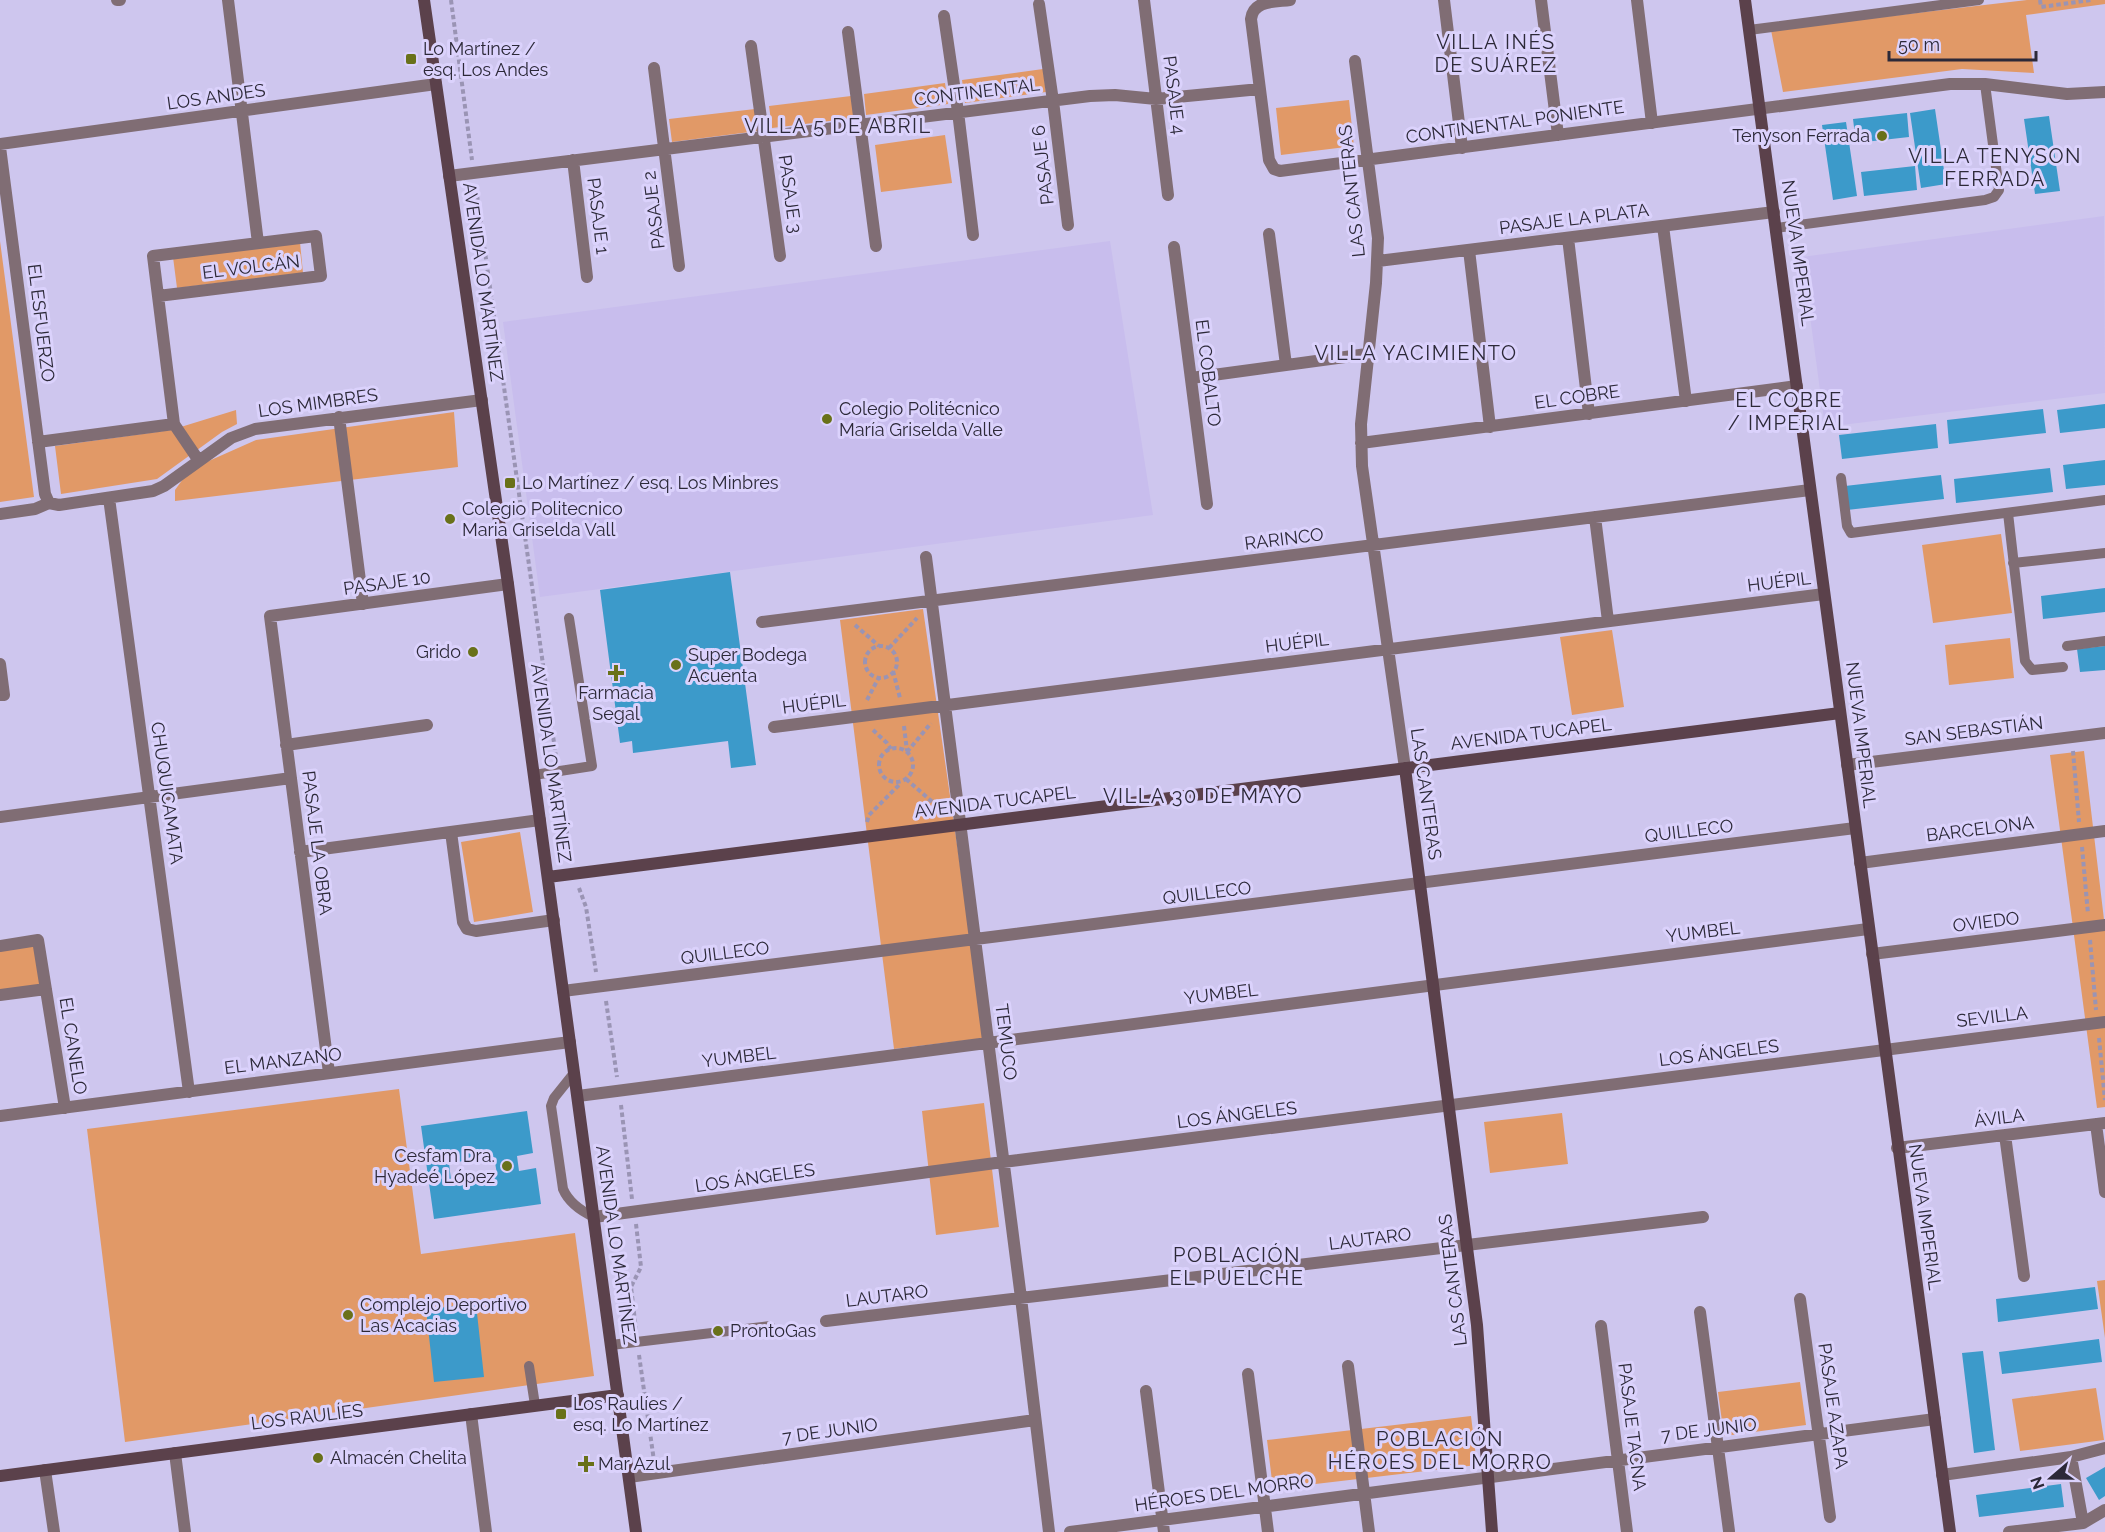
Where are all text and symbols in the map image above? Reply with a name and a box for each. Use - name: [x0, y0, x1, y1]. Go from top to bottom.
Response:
- scale bar: [1889, 24, 2036, 62]
- district label: VILLA INÉS DE SUÁREZ: [1434, 30, 1558, 77]
- text: 50 m: [1898, 34, 1940, 55]
- place label: Lo Martínez / esq. Los Andes: [423, 38, 549, 80]
- marker: Lo Martínez / esq. Los Andes: [404, 52, 418, 66]
- street label: PASAJE 4: [1159, 54, 1190, 136]
- street label: CONTINENTAL: [913, 73, 1041, 110]
- street label: LOS ANDES: [165, 79, 267, 114]
- street label: CONTINENTAL PONIENTE: [1404, 96, 1625, 147]
- district label: VILLA 5 DE ABRIL: [744, 114, 932, 138]
- street label: PASAJE 6: [1027, 124, 1058, 206]
- street label: LAS CANTERAS: [1334, 124, 1369, 258]
- place label: Tenyson Ferrada: [1732, 125, 1870, 146]
- marker: Tenyson Ferrada: [1875, 129, 1889, 143]
- district label: VILLA TENYSON FERRADA: [1908, 144, 2082, 191]
- street label: PASAJE 3: [775, 153, 806, 234]
- street label: PASAJE 2: [638, 170, 669, 250]
- street label: PASAJE 1: [583, 176, 614, 256]
- street label: NUEVA IMPERIAL: [1778, 179, 1819, 328]
- street label: AVENIDA LO MARTÍNEZ: [459, 181, 509, 383]
- street label: PASAJE LA PLATA: [1498, 199, 1650, 238]
- street label: EL VOLCÁN: [201, 249, 301, 283]
- street label: EL ESFUERZO: [24, 263, 59, 383]
- street label: EL COBALTO: [1192, 318, 1225, 428]
- district label: VILLA YACIMIENTO: [1314, 341, 1518, 365]
- street label: EL COBRE: [1533, 380, 1621, 413]
- street label: LOS MIMBRES: [257, 384, 379, 421]
- district label: EL COBRE / IMPERIAL: [1728, 388, 1850, 435]
- place label: Colegio Politécnico María Griselda Valle: [839, 398, 1003, 440]
- marker: Colegio Politécnico María Griselda Valle: [820, 412, 834, 426]
- place label: Lo Martínez / esq. Los Minbres: [522, 472, 779, 493]
- marker: Lo Martínez / esq. Los Minbres: [503, 476, 517, 490]
- place label: Colegio Politecnico Maria Griselda Vall: [462, 498, 623, 540]
- marker: Colegio Politecnico Maria Griselda Vall: [443, 512, 457, 526]
- street label: RARINCO: [1243, 523, 1325, 554]
- street label: PASAJE 10: [342, 566, 432, 599]
- street label: HUÉPIL: [1746, 566, 1812, 596]
- street label: HUÉPIL: [1264, 627, 1330, 657]
- place label: Grido: [416, 641, 461, 662]
- place label: Super Bodega Acuenta: [688, 644, 807, 686]
- marker: Grido: [466, 645, 480, 659]
- marker: Super Bodega Acuenta: [669, 658, 683, 672]
- street label: NUEVA IMPERIAL: [1842, 661, 1881, 810]
- street label: AVENIDA LO MARTÍNEZ: [527, 662, 577, 864]
- marker: Farmacia Segal: [609, 666, 623, 680]
- place label: Farmacia Segal: [578, 682, 654, 724]
- street label: HUÉPIL: [781, 688, 847, 718]
- street label: SAN SEBASTIÁN: [1903, 711, 2044, 749]
- street label: AVENIDA TUCAPEL: [1449, 713, 1613, 754]
- street label: CHUQUICAMATA: [147, 720, 188, 866]
- street label: LAS CANTERAS: [1407, 727, 1446, 861]
- street label: PASAJE LA OBRA: [298, 769, 337, 916]
- street label: AVENIDA TUCAPEL: [913, 781, 1077, 822]
- district label: VILLA 30 DE MAYO: [1103, 784, 1303, 808]
- street label: BARCELONA: [1925, 811, 2035, 846]
- street label: QUILLECO: [1644, 815, 1734, 846]
- street label: QUILLECO: [1162, 877, 1252, 908]
- street label: OVIEDO: [1951, 907, 2021, 936]
- street label: YUMBEL: [1665, 916, 1742, 946]
- street label: QUILLECO: [680, 937, 770, 968]
- street label: YUMBEL: [1183, 978, 1260, 1008]
- street label: EL CANELO: [55, 996, 92, 1096]
- street label: TEMUCO: [991, 1002, 1022, 1081]
- street label: SEVILLA: [1955, 1002, 2029, 1031]
- street label: LOS ÁNGELES: [1658, 1034, 1780, 1070]
- street label: YUMBEL: [701, 1041, 778, 1071]
- street label: EL MANZANO: [223, 1043, 343, 1078]
- street label: LOS ÁNGELES: [1176, 1096, 1298, 1132]
- street label: ÁVILA: [1972, 1103, 2025, 1131]
- street label: NUEVA IMPERIAL: [1905, 1143, 1946, 1292]
- street label: AVENIDA LO MARTÍNEZ: [592, 1144, 642, 1346]
- place label: Cesfam Dra. Hyadeé López: [374, 1145, 495, 1187]
- street label: LOS ÁNGELES: [694, 1158, 816, 1196]
- marker: Cesfam Dra. Hyadeé López: [500, 1159, 514, 1173]
- street label: LAS CANTERAS: [1434, 1213, 1471, 1347]
- street label: LAUTARO: [1328, 1223, 1412, 1254]
- district label: POBLACIÓN EL PUELCHE: [1170, 1243, 1304, 1290]
- street label: LAUTARO: [845, 1280, 929, 1311]
- place label: Complejo Deportivo Las Acacias: [360, 1294, 527, 1336]
- marker: Complejo Deportivo Las Acacias: [341, 1308, 355, 1322]
- place label: ProntoGas: [730, 1320, 817, 1341]
- marker: ProntoGas: [711, 1324, 725, 1338]
- street label: PASAJE AZAPA: [1814, 1342, 1853, 1470]
- street label: PASAJE TACNA: [1614, 1362, 1651, 1492]
- place label: Los Raulíes / esq. Lo Martínez: [573, 1393, 709, 1435]
- street label: LOS RAULÍES: [250, 1398, 364, 1434]
- marker: Los Raulíes / esq. Lo Martínez: [554, 1407, 568, 1421]
- street label: 7 DE JUNIO: [781, 1413, 879, 1448]
- street label: 7 DE JUNIO: [1660, 1413, 1758, 1446]
- district label: POBLACIÓN HÉROES DEL MORRO: [1328, 1427, 1552, 1474]
- place label: Almacén Chelita: [330, 1447, 467, 1468]
- north arrow: [2021, 1448, 2081, 1508]
- marker: Almacén Chelita: [311, 1451, 325, 1465]
- place label: Mar Azul: [598, 1453, 670, 1474]
- marker: Mar Azul: [579, 1457, 593, 1471]
- street label: HÉROES DEL MORRO: [1133, 1469, 1315, 1515]
- text: N: [2026, 1474, 2048, 1492]

